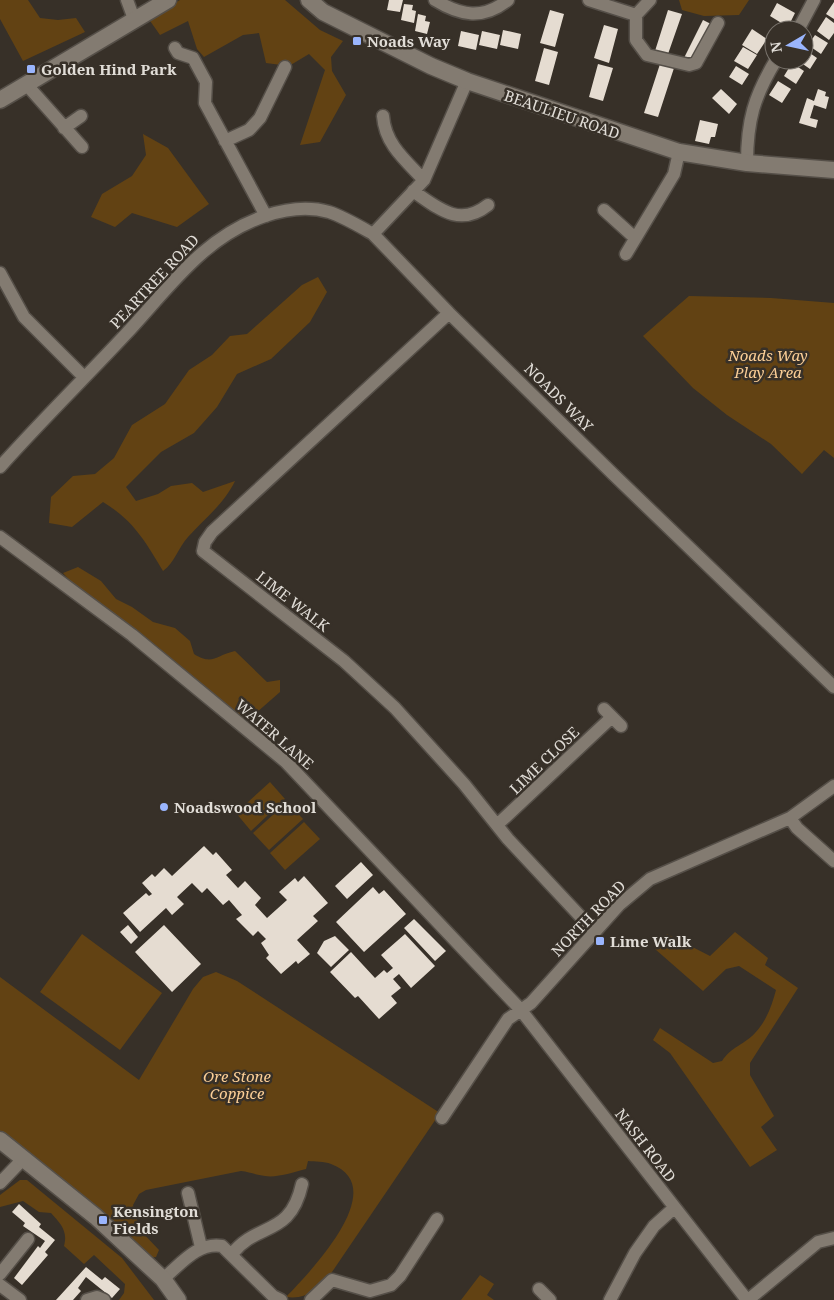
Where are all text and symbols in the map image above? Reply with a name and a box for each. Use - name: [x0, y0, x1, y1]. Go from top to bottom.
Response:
- north arrow: [764, 20, 814, 70]
- place label: Noads Way: [367, 31, 451, 51]
- marker: Noads Way: [351, 35, 363, 47]
- text: N: [765, 40, 786, 54]
- place label: Golden Hind Park: [41, 59, 177, 79]
- marker: Golden Hind Park: [25, 63, 37, 75]
- street label: BEAULIEU ROAD: [502, 85, 622, 143]
- street label: PEARTREE ROAD: [105, 230, 203, 332]
- park label: Noads Way Play Area: [727, 345, 808, 382]
- street label: NOADS WAY: [520, 358, 598, 436]
- street label: LIME WALK: [252, 566, 334, 636]
- street label: WATER LANE: [232, 695, 318, 773]
- street label: LIME CLOSE: [505, 722, 583, 798]
- place label: Noadswood School: [174, 797, 317, 817]
- marker: Noadswood School: [158, 801, 170, 813]
- street label: NORTH ROAD: [546, 875, 630, 961]
- place label: Lime Walk: [610, 931, 692, 951]
- marker: Lime Walk: [594, 935, 606, 947]
- park label: Ore Stone Coppice: [203, 1066, 272, 1103]
- street label: NASH ROAD: [611, 1104, 681, 1186]
- place label: Kensington Fields: [113, 1201, 199, 1238]
- marker: Kensington Fields: [97, 1214, 109, 1226]

